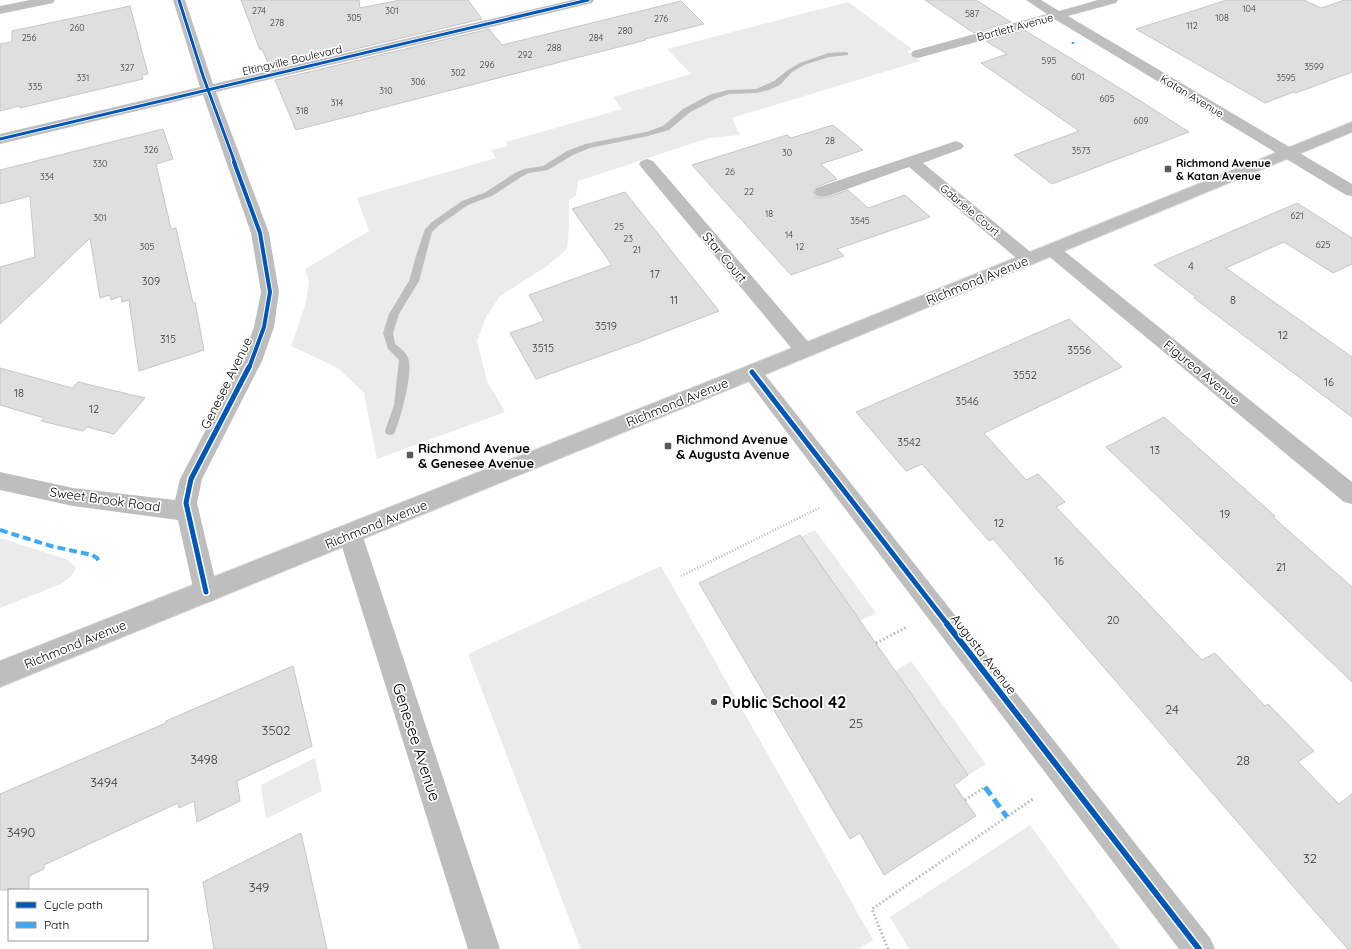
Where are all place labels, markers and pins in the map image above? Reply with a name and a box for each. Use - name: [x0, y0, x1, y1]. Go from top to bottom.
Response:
- place label: Richmond Avenue & Katan Avenue: [1176, 156, 1271, 183]
- marker: Richmond Avenue & Katan Avenue: [1163, 164, 1173, 174]
- place label: Richmond Avenue & Augusta Avenue: [676, 431, 790, 462]
- place label: Richmond Avenue & Genesee Avenue: [418, 440, 534, 471]
- marker: Richmond Avenue & Augusta Avenue: [663, 441, 673, 451]
- marker: Richmond Avenue & Genesee Avenue: [405, 450, 415, 460]
- place label: Public School 42: [722, 692, 846, 712]
- marker: Public School 42: [709, 697, 719, 707]

